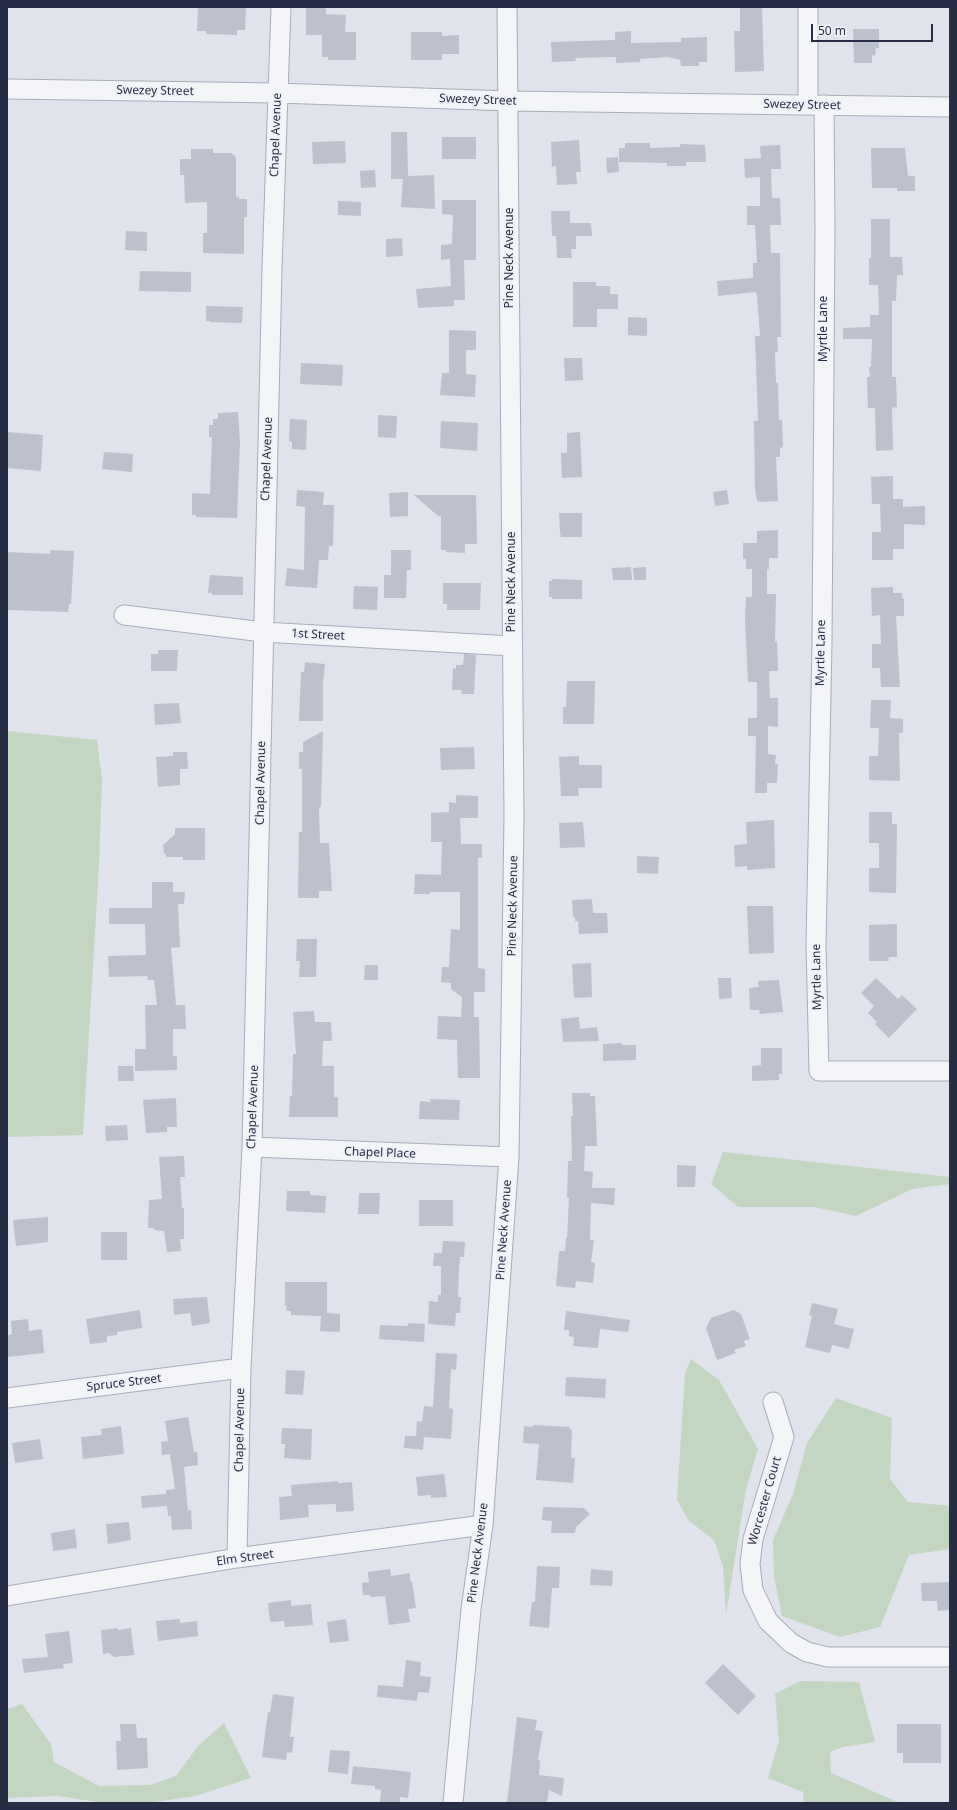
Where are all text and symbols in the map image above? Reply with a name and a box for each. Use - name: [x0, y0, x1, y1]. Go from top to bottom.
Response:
- scale bar: [813, 16, 935, 42]
- text: 50 m: [818, 22, 846, 39]
- street label: Swezey Street: [116, 83, 194, 99]
- street label: Swezey Street: [439, 91, 517, 109]
- street label: Chapel Avenue: [267, 93, 285, 177]
- street label: Swezey Street: [763, 97, 841, 113]
- street label: Pine Neck Avenue: [503, 208, 517, 308]
- street label: Myrtle Lane: [817, 296, 831, 362]
- street label: Chapel Avenue: [258, 417, 276, 501]
- street label: Pine Neck Avenue: [505, 532, 519, 632]
- street label: Myrtle Lane: [813, 620, 829, 686]
- street label: 1st Street: [291, 626, 345, 644]
- street label: Chapel Avenue: [253, 741, 269, 825]
- street label: Pine Neck Avenue: [505, 855, 521, 957]
- street label: Myrtle Lane: [809, 944, 825, 1010]
- street label: Chapel Avenue: [244, 1065, 262, 1149]
- street label: Chapel Place: [344, 1145, 416, 1161]
- street label: Pine Neck Avenue: [493, 1179, 515, 1281]
- street label: Spruce Street: [86, 1371, 162, 1395]
- street label: Chapel Avenue: [232, 1388, 248, 1472]
- street label: Worcester Court: [745, 1455, 785, 1547]
- street label: Pine Neck Avenue: [465, 1502, 491, 1604]
- street label: Elm Street: [215, 1547, 275, 1569]

